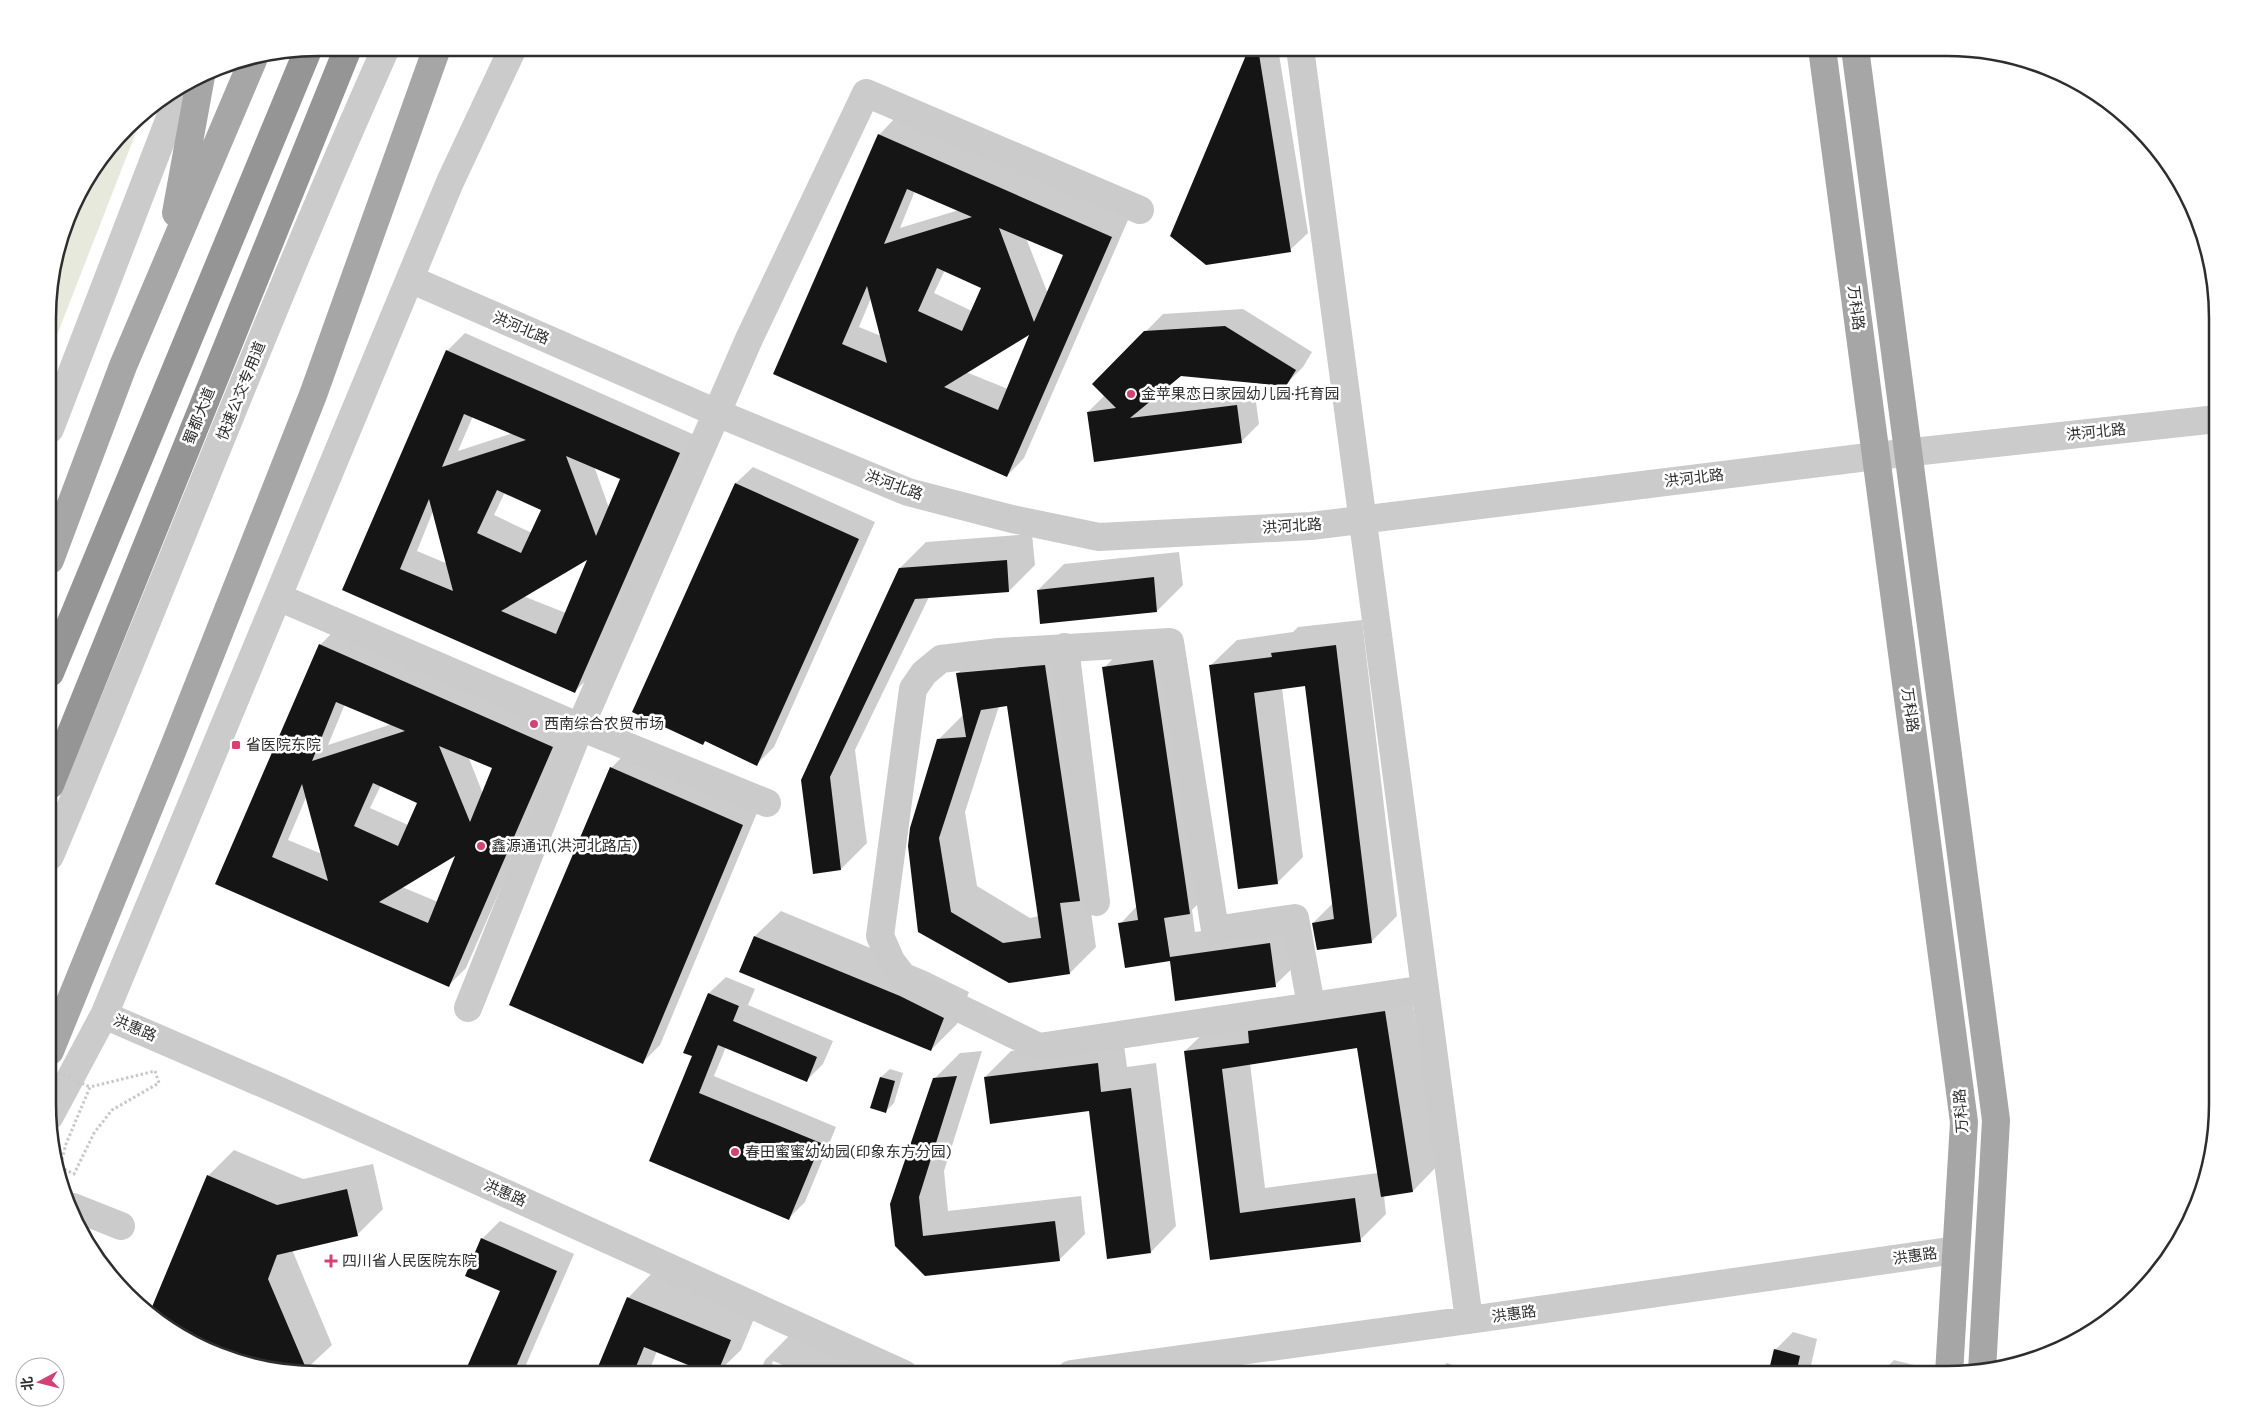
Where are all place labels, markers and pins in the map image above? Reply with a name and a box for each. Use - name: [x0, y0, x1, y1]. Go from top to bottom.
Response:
- place label: 金苹果恋日家园幼儿园·托育园: [1141, 384, 1340, 402]
- marker: 金苹果恋日家园幼儿园·托育园: [1125, 388, 1137, 400]
- place label: 西南综合农贸市场: [544, 714, 664, 732]
- marker: 西南综合农贸市场: [528, 718, 540, 730]
- place label: 省医院东院: [246, 735, 321, 753]
- marker: 省医院东院: [230, 739, 242, 751]
- place label: 鑫源通讯(洪河北路店): [491, 836, 638, 854]
- marker: 鑫源通讯(洪河北路店): [475, 840, 487, 852]
- place label: 春田蜜蜜幼幼园(印象东方分园): [745, 1142, 952, 1160]
- marker: 春田蜜蜜幼幼园(印象东方分园): [729, 1146, 741, 1158]
- place label: 四川省人民医院东院: [342, 1251, 477, 1269]
- marker: 四川省人民医院东院: [324, 1254, 338, 1268]

